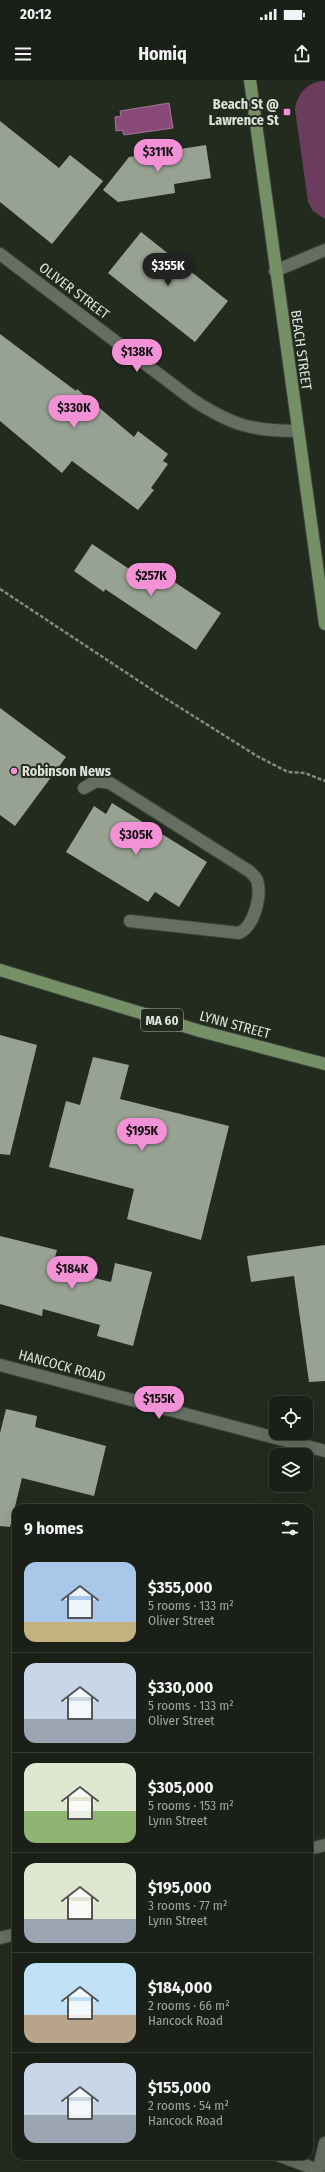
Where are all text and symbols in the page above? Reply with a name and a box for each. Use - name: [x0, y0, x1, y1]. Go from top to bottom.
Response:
- text: 20:12: [20, 5, 51, 23]
- icon: menu: [12, 43, 34, 65]
- text: Homiq: [138, 43, 187, 65]
- icon: share: [291, 43, 313, 65]
- place label: Beach St @ Lawrence St: [209, 96, 280, 129]
- marker: Beach St @ Lawrence St: [282, 107, 292, 117]
- pin: $311K: [130, 139, 186, 173]
- text: $311K: [143, 144, 173, 159]
- pin: $355K: [140, 253, 196, 287]
- text: $355K: [152, 258, 184, 273]
- street label: OLIVER STREET: [35, 259, 113, 323]
- street label: BEACH STREET: [287, 309, 315, 392]
- pin: $138K: [109, 339, 165, 373]
- text: $138K: [121, 344, 153, 359]
- pin: $330K: [46, 395, 102, 429]
- text: $330K: [57, 400, 91, 415]
- pin: $257K: [123, 563, 179, 597]
- text: $257K: [135, 568, 167, 583]
- place label: Robinson News: [22, 763, 111, 780]
- marker: Robinson News: [9, 766, 19, 776]
- pin: $305K: [108, 822, 164, 856]
- text: $305K: [119, 827, 153, 842]
- street label: LYNN STREET: [198, 1007, 273, 1043]
- road number: MA 60: [141, 1009, 183, 1031]
- pin: $195K: [114, 1118, 170, 1152]
- text: $195K: [126, 1123, 158, 1138]
- pin: $184K: [44, 1256, 100, 1290]
- text: $184K: [56, 1261, 88, 1276]
- street label: HANCOCK ROAD: [17, 1346, 107, 1386]
- pin: $155K: [131, 1386, 187, 1420]
- text: $155K: [143, 1391, 175, 1406]
- map controls: [269, 1396, 313, 1492]
- button: locate: [269, 1396, 313, 1440]
- button: layers: [269, 1448, 313, 1492]
- icon: filters: [279, 1517, 301, 1539]
- text: 9 homes: [24, 1518, 83, 1539]
- text: $355,000: [148, 1577, 213, 1598]
- icon: home: [56, 1578, 104, 1626]
- text: 5 rooms · 133 m²: [148, 1598, 234, 1613]
- text: Oliver Street: [148, 1613, 215, 1628]
- text: $330,000: [148, 1677, 213, 1698]
- icon: home: [56, 1679, 104, 1727]
- text: 5 rooms · 133 m²: [148, 1698, 234, 1713]
- text: Oliver Street: [148, 1713, 215, 1728]
- text: $305,000: [148, 1777, 214, 1798]
- icon: home: [56, 1779, 104, 1827]
- text: 5 rooms · 153 m²: [148, 1798, 234, 1813]
- text: Lynn Street: [148, 1813, 207, 1828]
- text: $195,000: [148, 1877, 212, 1898]
- icon: home: [56, 1879, 104, 1927]
- text: 3 rooms · 77 m²: [148, 1898, 227, 1913]
- text: Lynn Street: [148, 1913, 207, 1928]
- text: $184,000: [148, 1977, 212, 1998]
- icon: home: [56, 1979, 104, 2027]
- text: 2 rooms · 66 m²: [148, 1998, 230, 2013]
- text: Hancock Road: [148, 2013, 223, 2028]
- text: $155,000: [148, 2077, 211, 2098]
- icon: home: [56, 2079, 104, 2127]
- text: 2 rooms · 54 m²: [148, 2098, 229, 2113]
- text: Hancock Road: [148, 2113, 223, 2128]

